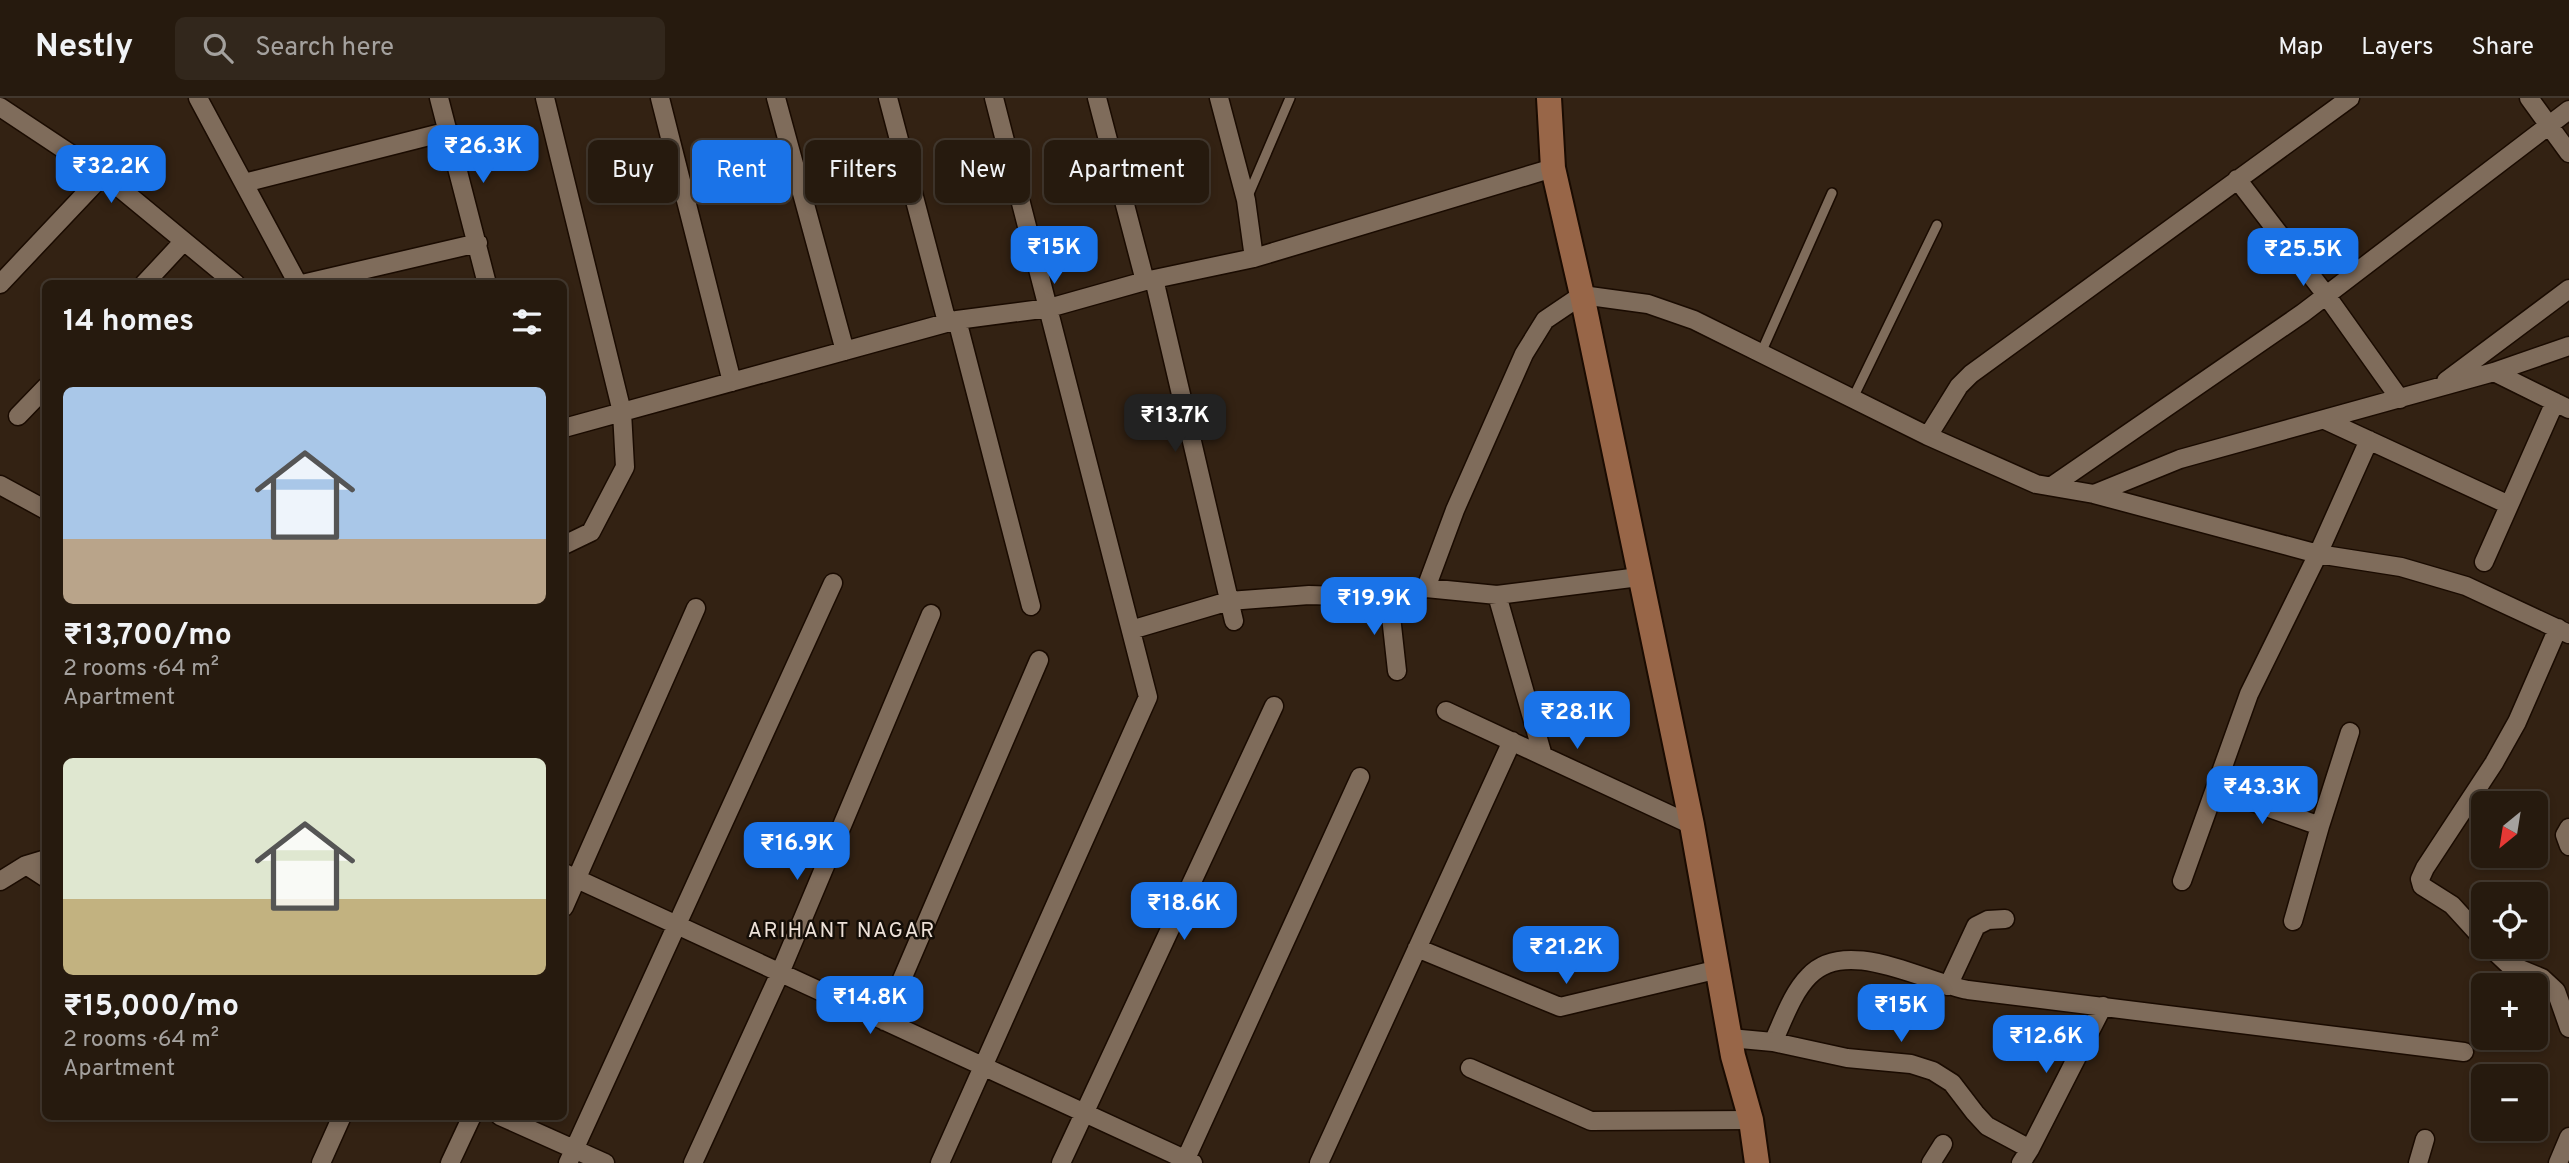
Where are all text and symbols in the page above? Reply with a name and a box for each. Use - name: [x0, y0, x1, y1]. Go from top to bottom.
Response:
- search box: [175, 17, 665, 80]
- text: Nestly: [35, 27, 133, 69]
- icon: search: [199, 29, 237, 67]
- text: Search here: [255, 32, 394, 65]
- text: Map: [2278, 33, 2323, 63]
- text: Layers: [2361, 33, 2433, 63]
- text: Share: [2471, 33, 2534, 63]
- pin: ₹26.3K: [426, 126, 540, 185]
- text: ₹26.3K: [444, 133, 522, 162]
- chip: Buy: [588, 140, 678, 203]
- chip: Rent: [692, 140, 791, 203]
- chip: Filters: [805, 140, 921, 203]
- chip: New: [935, 140, 1030, 203]
- chip: Apartment: [1044, 140, 1209, 203]
- pin: ₹32.2K: [54, 146, 168, 205]
- text: ₹32.2K: [72, 153, 150, 182]
- pin: ₹15K: [1013, 226, 1095, 286]
- pin: ₹25.5K: [2246, 228, 2360, 288]
- text: ₹15K: [1027, 234, 1081, 263]
- text: ₹25.5K: [2263, 236, 2343, 265]
- icon: filters: [508, 303, 546, 341]
- text: 14 homes: [63, 304, 194, 341]
- pin: ₹13.7K: [1118, 394, 1232, 454]
- text: ₹13.7K: [1140, 402, 1210, 431]
- icon: home: [242, 432, 368, 558]
- pin: ₹19.9K: [1317, 578, 1431, 637]
- text: ₹19.9K: [1337, 585, 1411, 614]
- text: ₹13,700/mo: [63, 618, 232, 655]
- text: 2 rooms · 64 m²: [63, 655, 219, 684]
- text: Apartment: [63, 684, 175, 713]
- pin: ₹28.1K: [1520, 692, 1634, 751]
- text: ₹28.1K: [1540, 699, 1614, 728]
- pin: ₹43.3K: [2205, 766, 2319, 826]
- text: ₹43.3K: [2223, 774, 2301, 803]
- north arrow: [2471, 791, 2548, 868]
- map controls: [2471, 791, 2548, 1141]
- icon: home: [242, 803, 368, 929]
- pin: ₹16.9K: [740, 822, 854, 882]
- text: ₹16.9K: [760, 830, 834, 859]
- pin: ₹18.6K: [1127, 882, 1241, 942]
- button: locate: [2471, 882, 2548, 959]
- text: ₹18.6K: [1147, 890, 1221, 919]
- district label: ARIHANT NAGAR: [748, 918, 936, 945]
- pin: ₹21.2K: [1509, 926, 1623, 986]
- text: ₹21.2K: [1529, 934, 1603, 963]
- button: +: [2471, 973, 2548, 1050]
- pin: ₹14.8K: [813, 976, 927, 1036]
- text: ₹14.8K: [832, 984, 908, 1013]
- pin: ₹15K: [1860, 984, 1942, 1044]
- text: ₹15,000/mo: [63, 989, 239, 1026]
- text: ₹15K: [1874, 992, 1928, 1021]
- pin: ₹12.6K: [1989, 1016, 2103, 1075]
- text: ₹12.6K: [2009, 1023, 2083, 1052]
- text: 2 rooms · 64 m²: [63, 1026, 219, 1055]
- text: Apartment: [63, 1055, 175, 1084]
- button: −: [2471, 1064, 2548, 1141]

